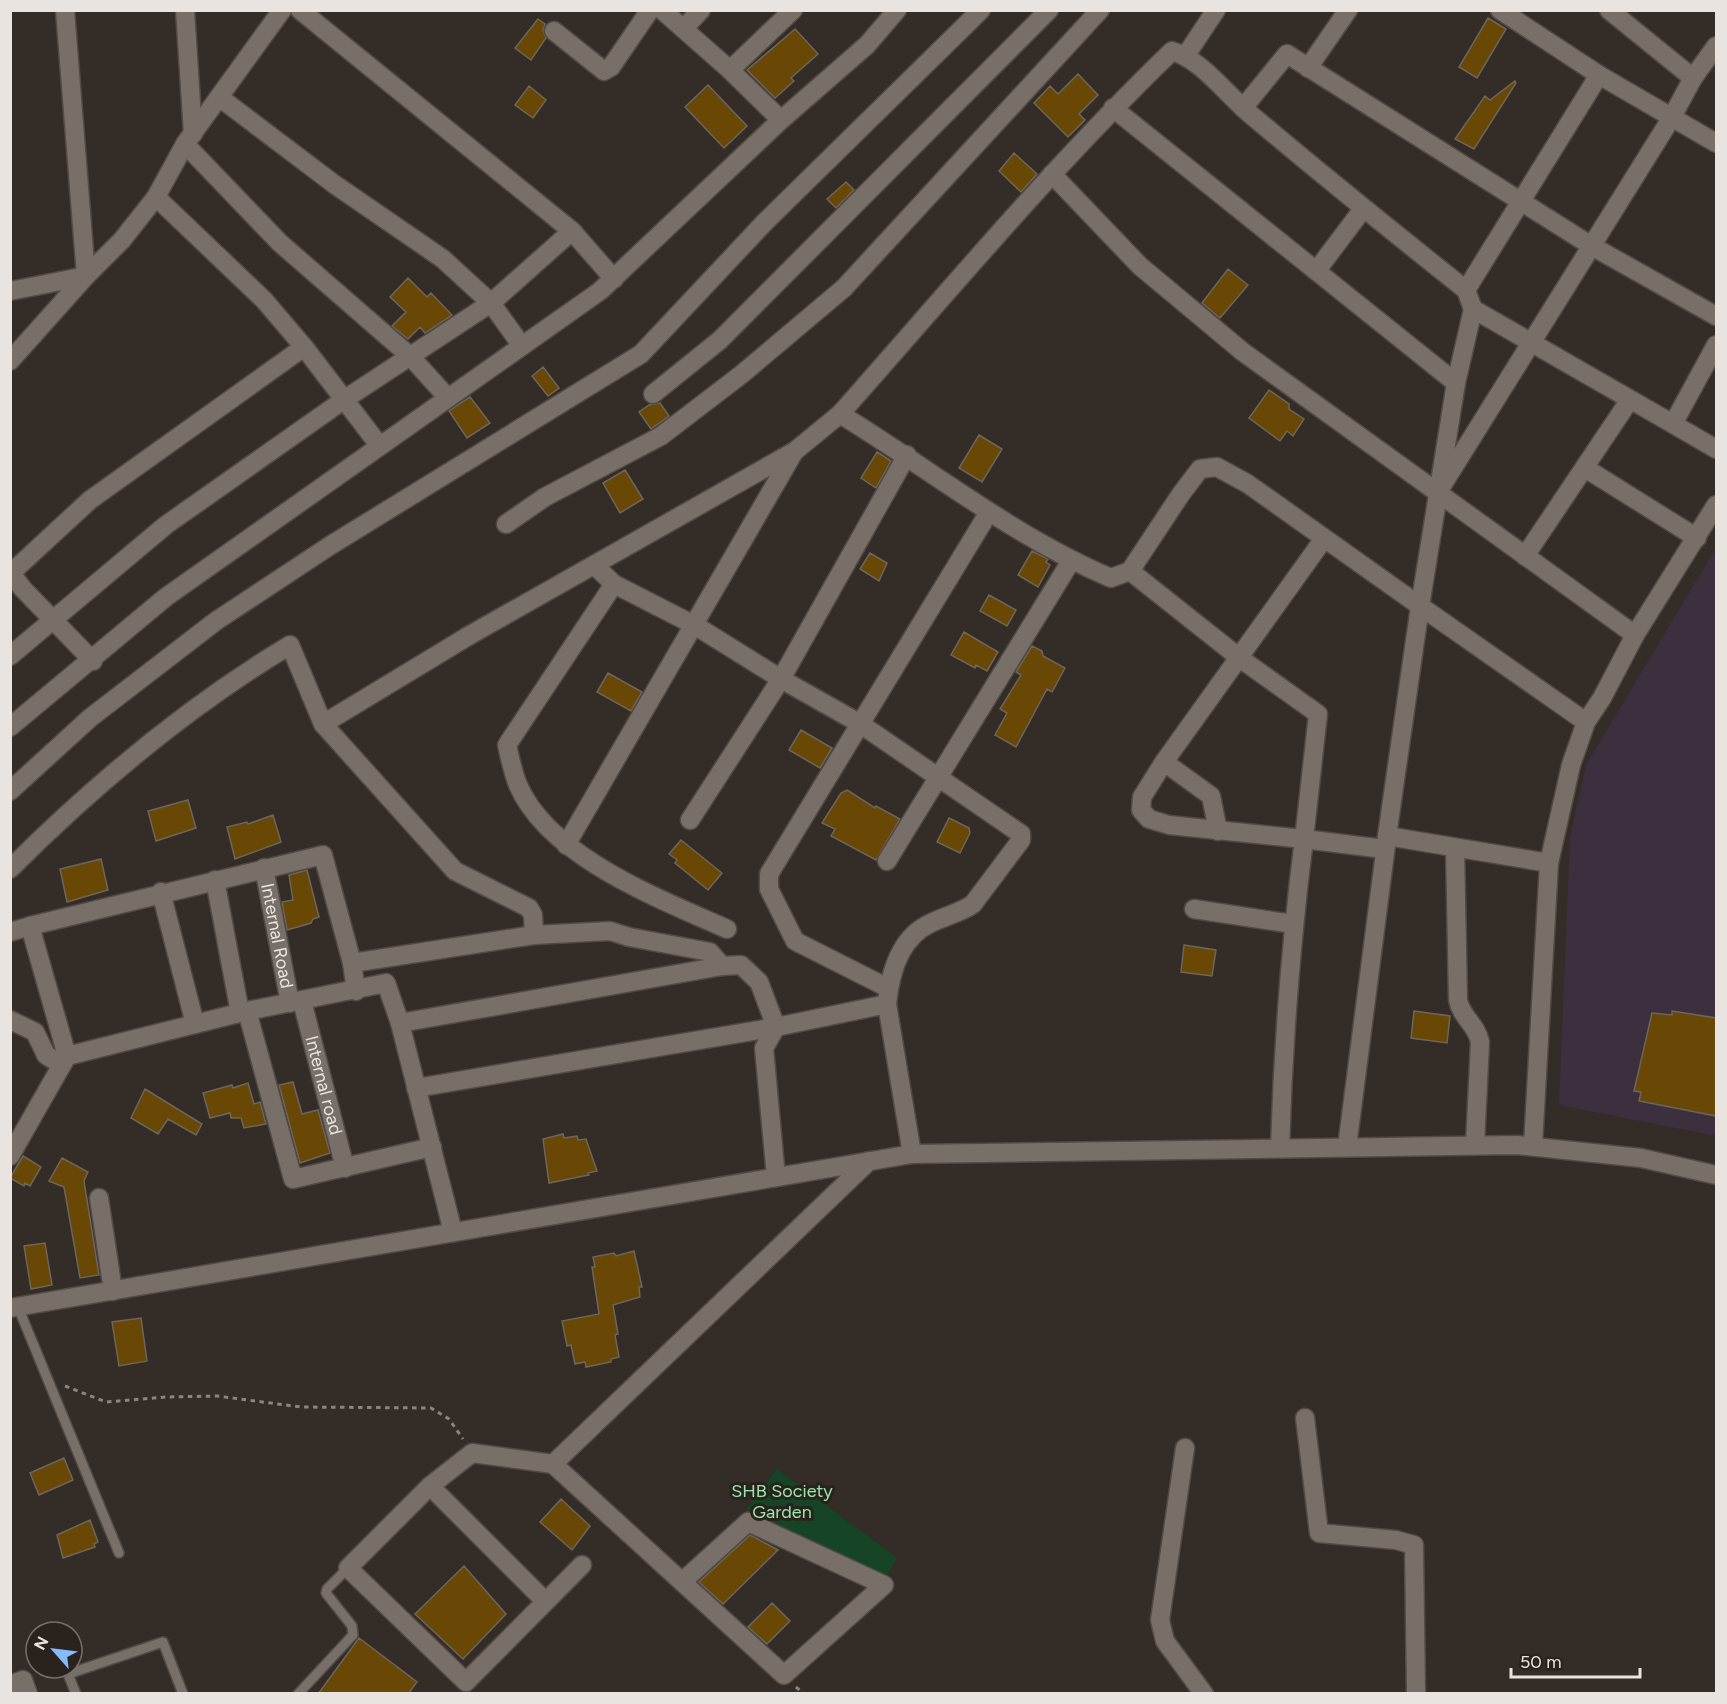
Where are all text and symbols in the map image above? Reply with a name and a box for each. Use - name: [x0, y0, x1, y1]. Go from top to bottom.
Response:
- street label: Internal Road: [256, 881, 298, 990]
- street label: Internal road: [300, 1033, 347, 1137]
- park label: SHB Society Garden: [731, 1480, 833, 1523]
- north arrow: [24, 1620, 84, 1680]
- text: N: [30, 1633, 52, 1653]
- scale bar: [1511, 1641, 1640, 1679]
- text: 50 m: [1520, 1651, 1562, 1673]

